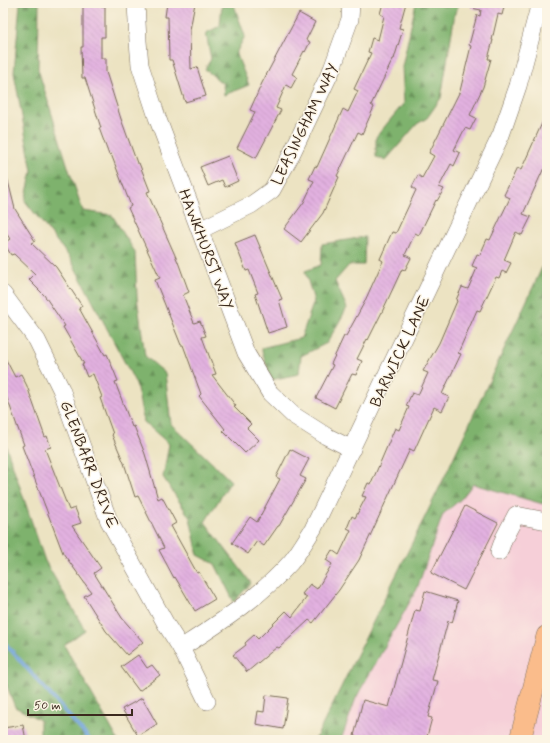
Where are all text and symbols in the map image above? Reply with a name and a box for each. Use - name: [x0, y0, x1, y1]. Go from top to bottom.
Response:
- street label: LEASINGHAM WAY: [267, 60, 344, 189]
- street label: HAWKHURST WAY: [173, 186, 238, 313]
- street label: BARWICK LANE: [365, 292, 435, 411]
- street label: GLENBARR DRIVE: [55, 398, 123, 531]
- scale bar: [28, 691, 132, 717]
- text: 50 m: [34, 698, 61, 714]

